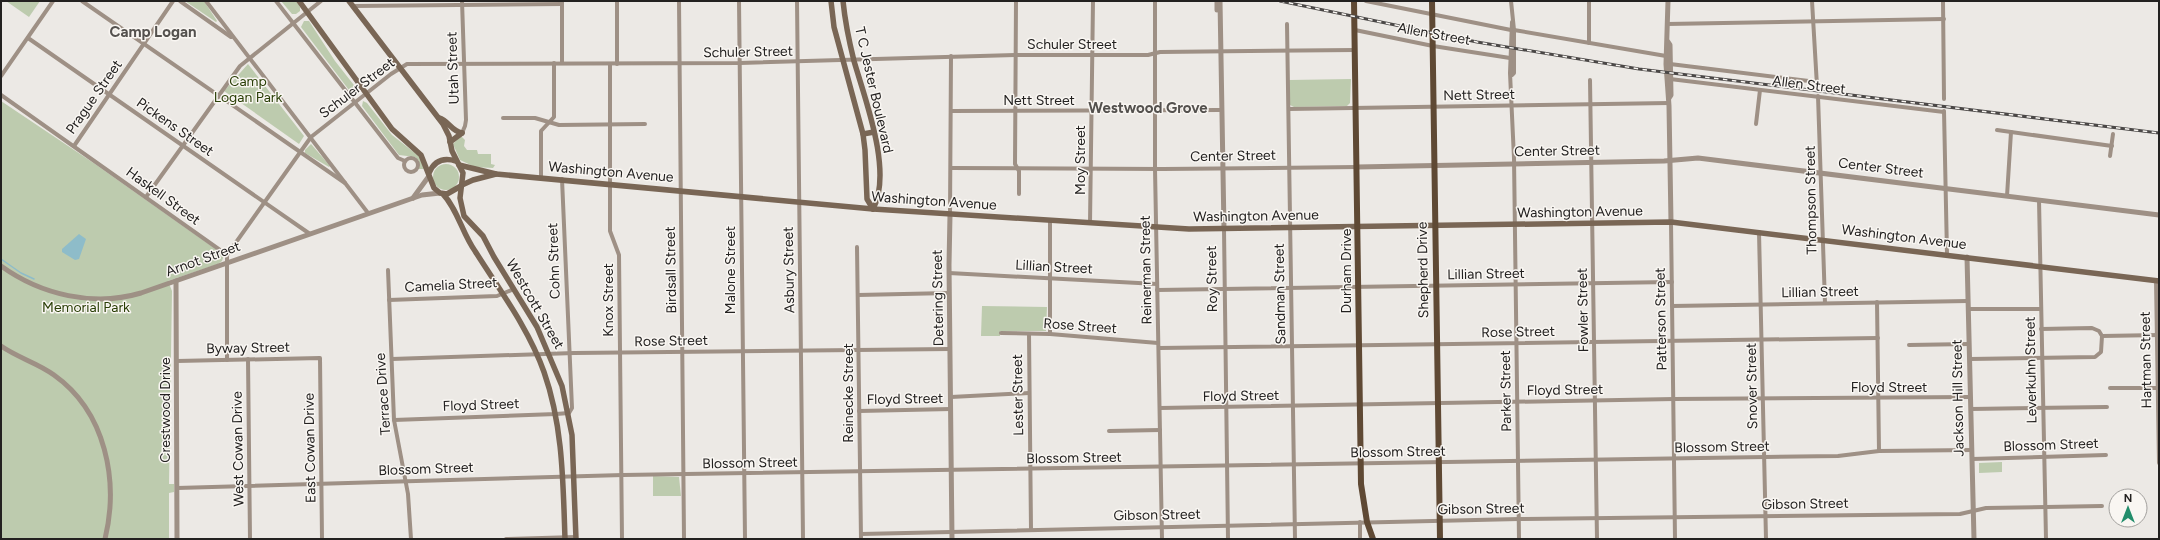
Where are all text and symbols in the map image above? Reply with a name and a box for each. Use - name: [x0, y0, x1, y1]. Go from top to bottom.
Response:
- street label: Allen Street: [1396, 19, 1472, 49]
- district label: Camp Logan: [110, 23, 196, 41]
- street label: T C Jester Boulevard: [851, 25, 897, 155]
- street label: Utah Street: [443, 31, 463, 105]
- street label: Schuler Street: [1027, 36, 1117, 53]
- street label: Schuler Street: [703, 43, 793, 61]
- street label: Schuler Street: [316, 54, 398, 122]
- street label: Prague Street: [62, 57, 126, 137]
- street label: Allen Street: [1771, 72, 1847, 98]
- park label: Camp Logan Park: [214, 73, 283, 106]
- street label: Nett Street: [1443, 86, 1515, 104]
- street label: Nett Street: [1003, 92, 1075, 109]
- street label: Pickens Street: [133, 94, 217, 160]
- district label: Westwood Grove: [1088, 99, 1208, 117]
- street label: Moy Street: [1072, 125, 1089, 195]
- street label: Center Street: [1514, 142, 1600, 160]
- street label: Thompson Street: [1802, 145, 1820, 255]
- street label: Center Street: [1190, 147, 1276, 165]
- street label: Center Street: [1837, 154, 1925, 182]
- street label: Washington Avenue: [548, 158, 675, 186]
- street label: Haskell Street: [123, 163, 203, 229]
- street label: Washington Avenue: [871, 188, 998, 214]
- street label: Washington Avenue: [1517, 202, 1643, 222]
- street label: Washington Avenue: [1193, 206, 1319, 226]
- street label: Reinerman Street: [1137, 215, 1155, 325]
- street label: Shepherd Drive: [1414, 221, 1432, 318]
- street label: Washington Avenue: [1841, 221, 1968, 253]
- street label: Cohn Street: [544, 222, 564, 300]
- street label: Birdsall Street: [662, 226, 680, 314]
- street label: Malone Street: [722, 226, 739, 314]
- street label: Asbury Street: [780, 226, 798, 314]
- street label: Durham Drive: [1338, 228, 1355, 313]
- street label: Arnot Street: [163, 238, 243, 280]
- street label: Sandman Street: [1271, 243, 1289, 345]
- street label: Roy Street: [1203, 245, 1221, 313]
- street label: Detering Street: [929, 249, 947, 347]
- street label: Westcott Street: [502, 256, 568, 352]
- street label: Lillian Street: [1015, 256, 1093, 278]
- street label: Knox Street: [600, 263, 617, 337]
- street label: Lillian Street: [1447, 265, 1525, 283]
- street label: Patterson Street: [1652, 267, 1670, 371]
- street label: Fowler Street: [1574, 268, 1592, 352]
- street label: Camelia Street: [404, 274, 498, 296]
- street label: Lillian Street: [1781, 283, 1859, 301]
- park label: Memorial Park: [42, 299, 130, 316]
- street label: Hartman Street: [2137, 311, 2155, 409]
- street label: Rose Street: [1043, 315, 1117, 337]
- street label: Leverkuhn Street: [2022, 316, 2040, 424]
- street label: Rose Street: [1481, 323, 1555, 341]
- street label: Rose Street: [634, 332, 708, 350]
- street label: Byway Street: [206, 339, 290, 357]
- street label: Jackson Hill Street: [1948, 339, 1968, 457]
- street label: Reinecke Street: [840, 343, 857, 443]
- street label: Snover Street: [1743, 343, 1761, 429]
- street label: Parker Street: [1497, 350, 1515, 432]
- street label: Terrace Drive: [372, 352, 394, 436]
- street label: Lester Street: [1009, 354, 1027, 436]
- street label: Crestwood Drive: [157, 357, 174, 463]
- street label: Floyd Street: [1851, 379, 1927, 396]
- street label: Floyd Street: [1527, 381, 1603, 399]
- street label: Floyd Street: [1203, 387, 1279, 405]
- street label: Floyd Street: [867, 390, 943, 408]
- street label: West Cowan Drive: [228, 391, 248, 507]
- street label: East Cowan Drive: [301, 392, 319, 503]
- street label: Floyd Street: [442, 395, 520, 415]
- street label: Blossom Street: [2003, 435, 2099, 455]
- street label: Blossom Street: [1674, 438, 1770, 456]
- street label: Blossom Street: [1350, 443, 1446, 461]
- street label: Blossom Street: [1026, 449, 1122, 467]
- street label: Blossom Street: [702, 454, 798, 472]
- street label: Blossom Street: [378, 459, 474, 479]
- north arrow: [2108, 488, 2148, 528]
- text: N: [2124, 492, 2132, 505]
- street label: Gibson Street: [1761, 495, 1849, 513]
- street label: Gibson Street: [1437, 500, 1525, 518]
- street label: Gibson Street: [1113, 506, 1201, 524]

